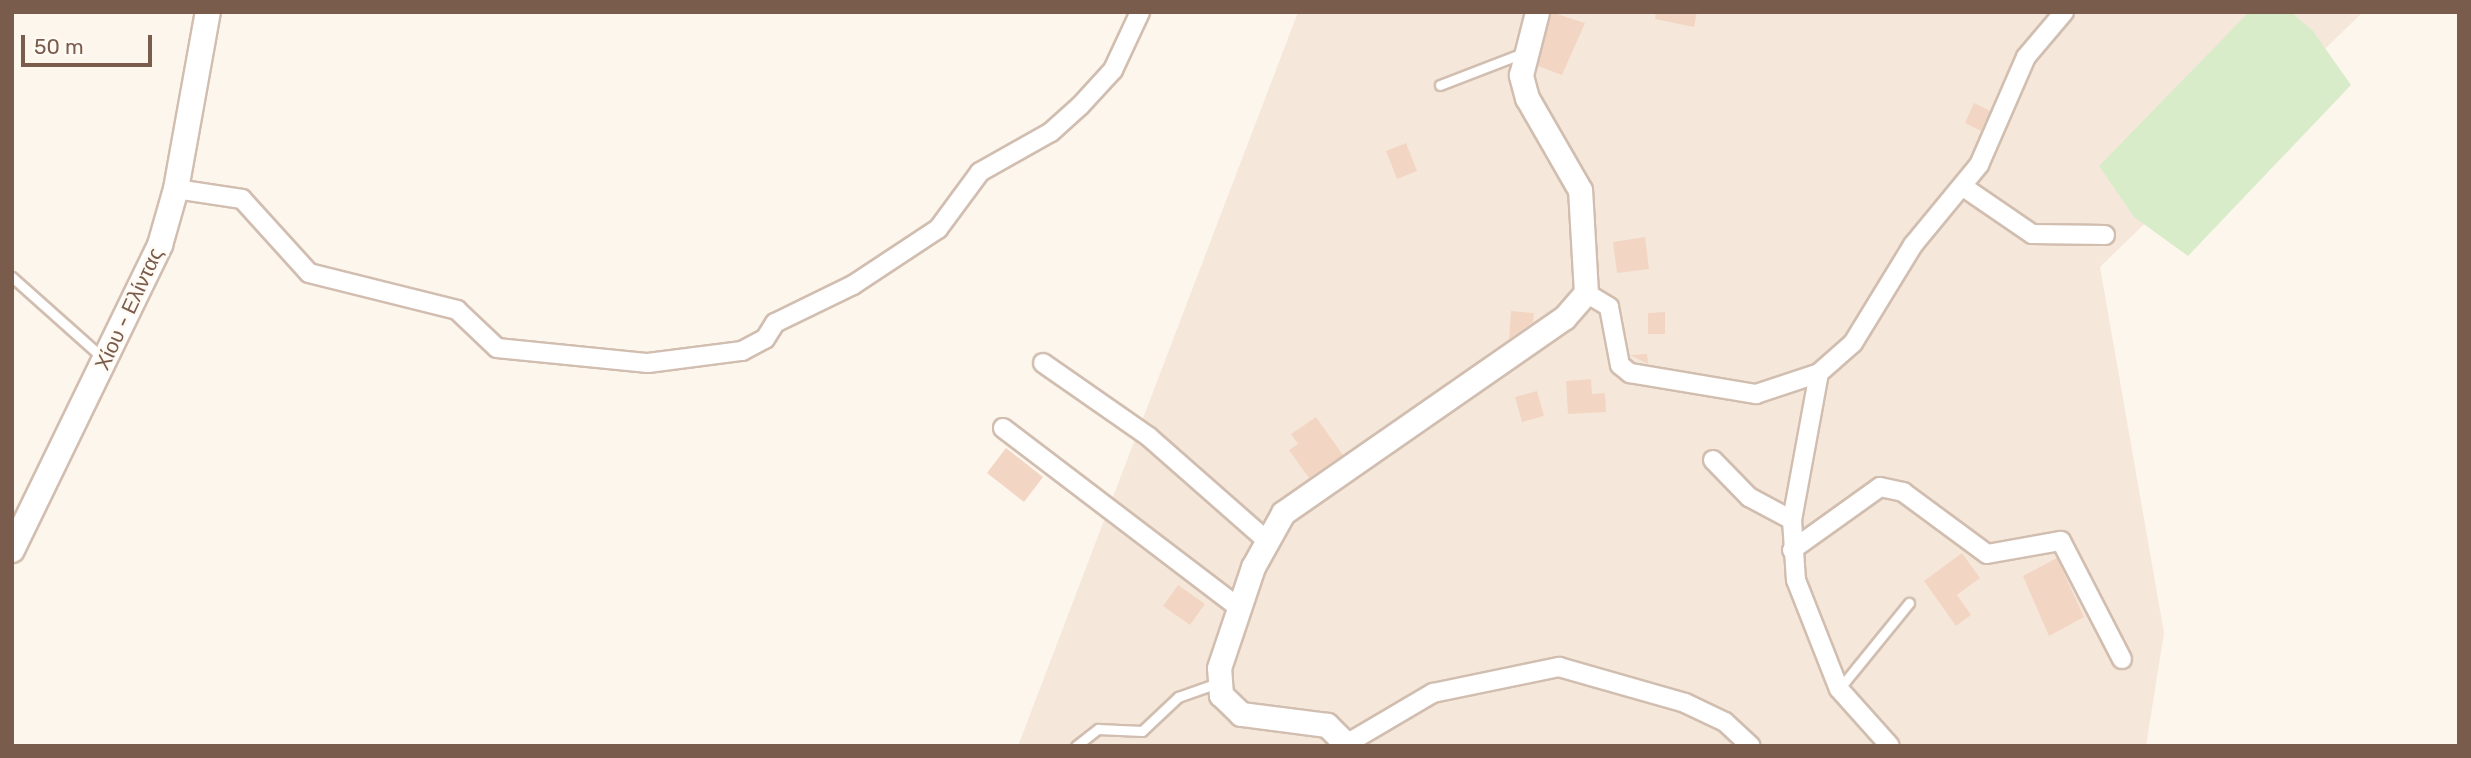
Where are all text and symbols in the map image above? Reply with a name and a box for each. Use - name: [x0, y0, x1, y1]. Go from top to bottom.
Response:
- scale bar: [24, 21, 156, 65]
- text: 50 m: [34, 34, 84, 59]
- street label: Χίου - Ελίντας: [90, 244, 168, 374]

